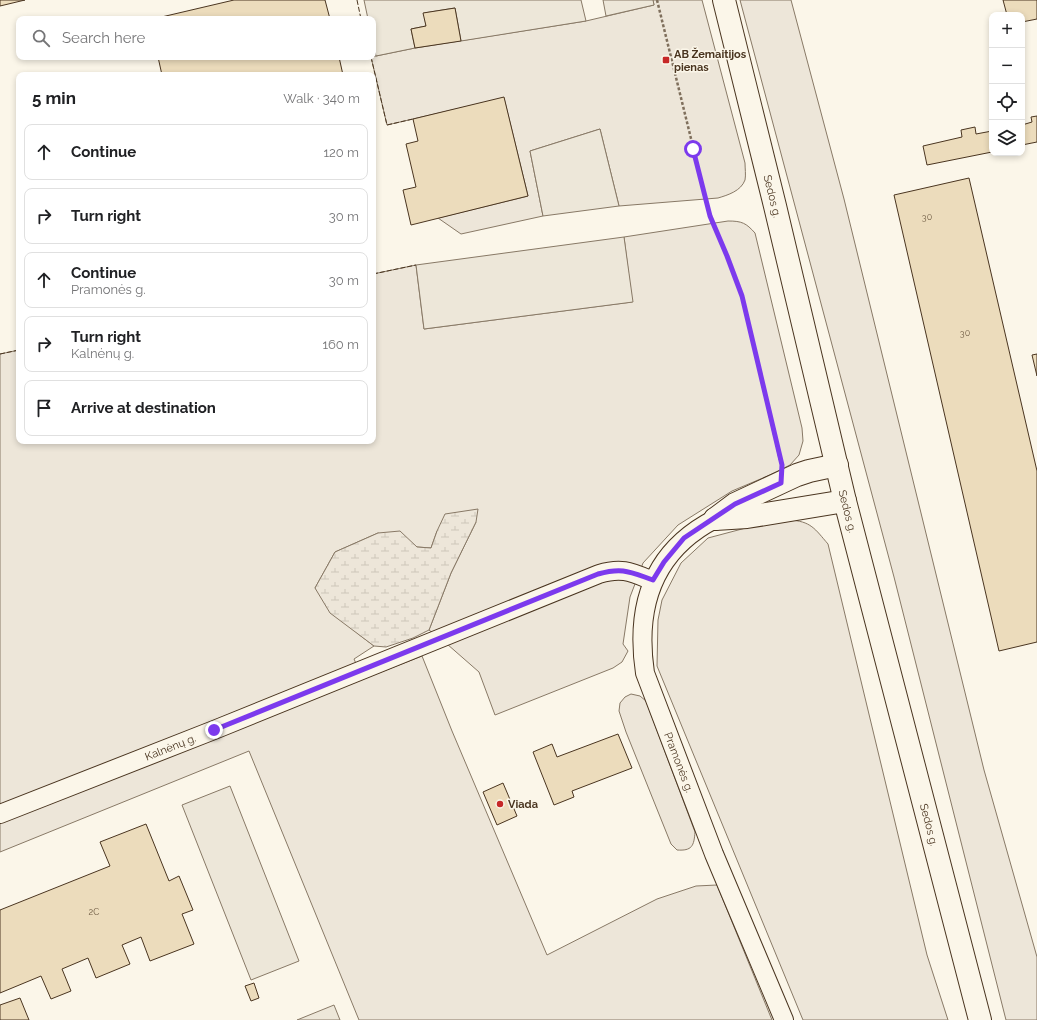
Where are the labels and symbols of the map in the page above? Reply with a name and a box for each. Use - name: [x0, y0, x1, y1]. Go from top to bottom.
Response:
- place label: AB Žemaitijos pienas: [674, 47, 747, 74]
- marker: AB Žemaitijos pienas: [661, 55, 671, 65]
- route start: [684, 140, 702, 158]
- street label: Sedos g.: [761, 173, 784, 219]
- house number: 30: [922, 212, 933, 222]
- house number: 30: [960, 328, 971, 338]
- street label: Sedos g.: [836, 489, 859, 534]
- route end: [205, 721, 223, 739]
- street label: Pramonės g.: [661, 731, 696, 794]
- street label: Kalnėnų g.: [143, 732, 198, 763]
- place label: Viada: [508, 798, 538, 811]
- marker: Viada: [495, 799, 505, 809]
- street label: Sedos g.: [917, 802, 941, 848]
- house number: 2C: [89, 907, 99, 917]

